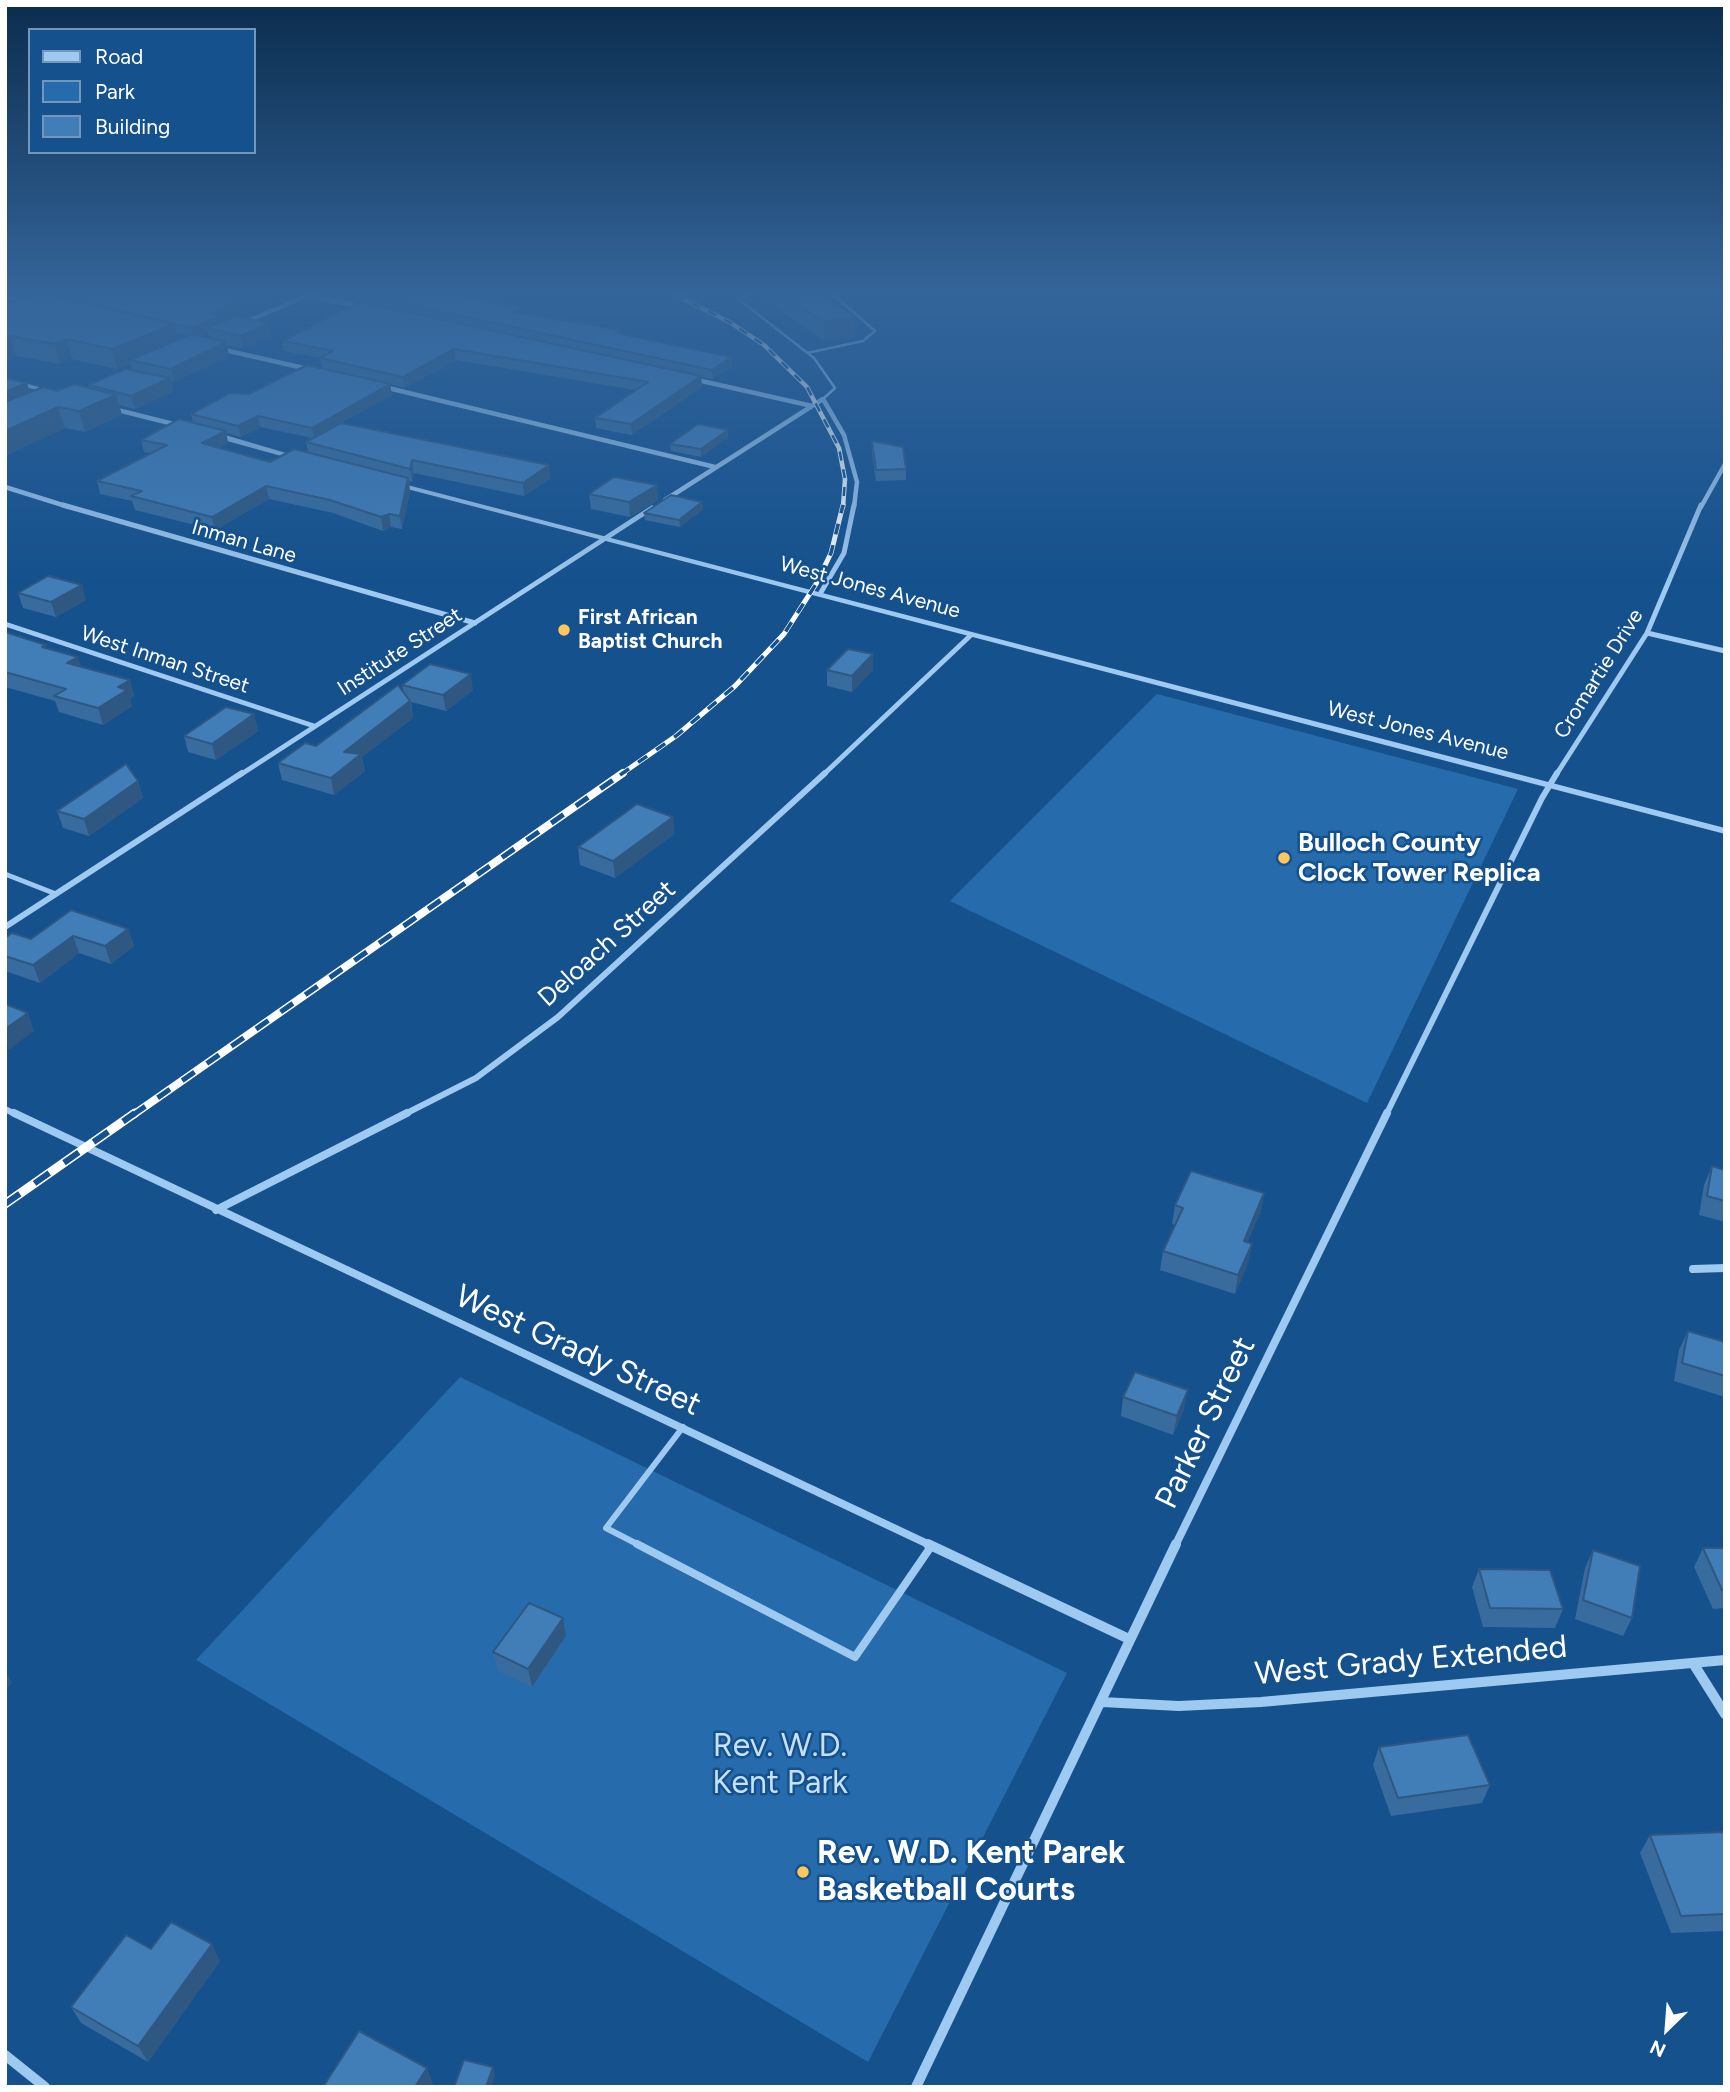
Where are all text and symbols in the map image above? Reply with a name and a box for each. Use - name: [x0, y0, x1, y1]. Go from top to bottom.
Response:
- legend: [28, 28, 256, 154]
- text: Road: [95, 44, 143, 69]
- text: Park: [95, 79, 135, 104]
- text: Building: [95, 114, 170, 139]
- street label: Inman Lane: [189, 515, 299, 569]
- street label: West Jones Avenue: [777, 552, 963, 624]
- street label: Institute Street: [333, 602, 467, 702]
- place label: First African Baptist Church: [578, 605, 722, 655]
- street label: Cromartie Drive: [1549, 605, 1649, 743]
- street label: West Inman Street: [78, 621, 252, 699]
- marker: First African Baptist Church: [556, 622, 572, 638]
- street label: West Jones Avenue: [1325, 696, 1511, 766]
- place label: Bulloch County Clock Tower Replica: [1298, 827, 1541, 888]
- marker: Bulloch County Clock Tower Replica: [1276, 850, 1292, 866]
- street label: Deloach Street: [532, 874, 682, 1014]
- street label: West Grady Street: [449, 1277, 707, 1425]
- street label: Parker Street: [1148, 1331, 1264, 1515]
- street label: West Grady Extended: [1253, 1628, 1569, 1694]
- park label: Rev. W.D. Kent Park: [712, 1728, 848, 1803]
- place label: Rev. W.D. Kent Parek Basketball Courts: [817, 1835, 1125, 1910]
- marker: Rev. W.D. Kent Parek Basketball Courts: [795, 1864, 811, 1880]
- north arrow: [1632, 1994, 1702, 2064]
- text: N: [1646, 2035, 1669, 2062]

